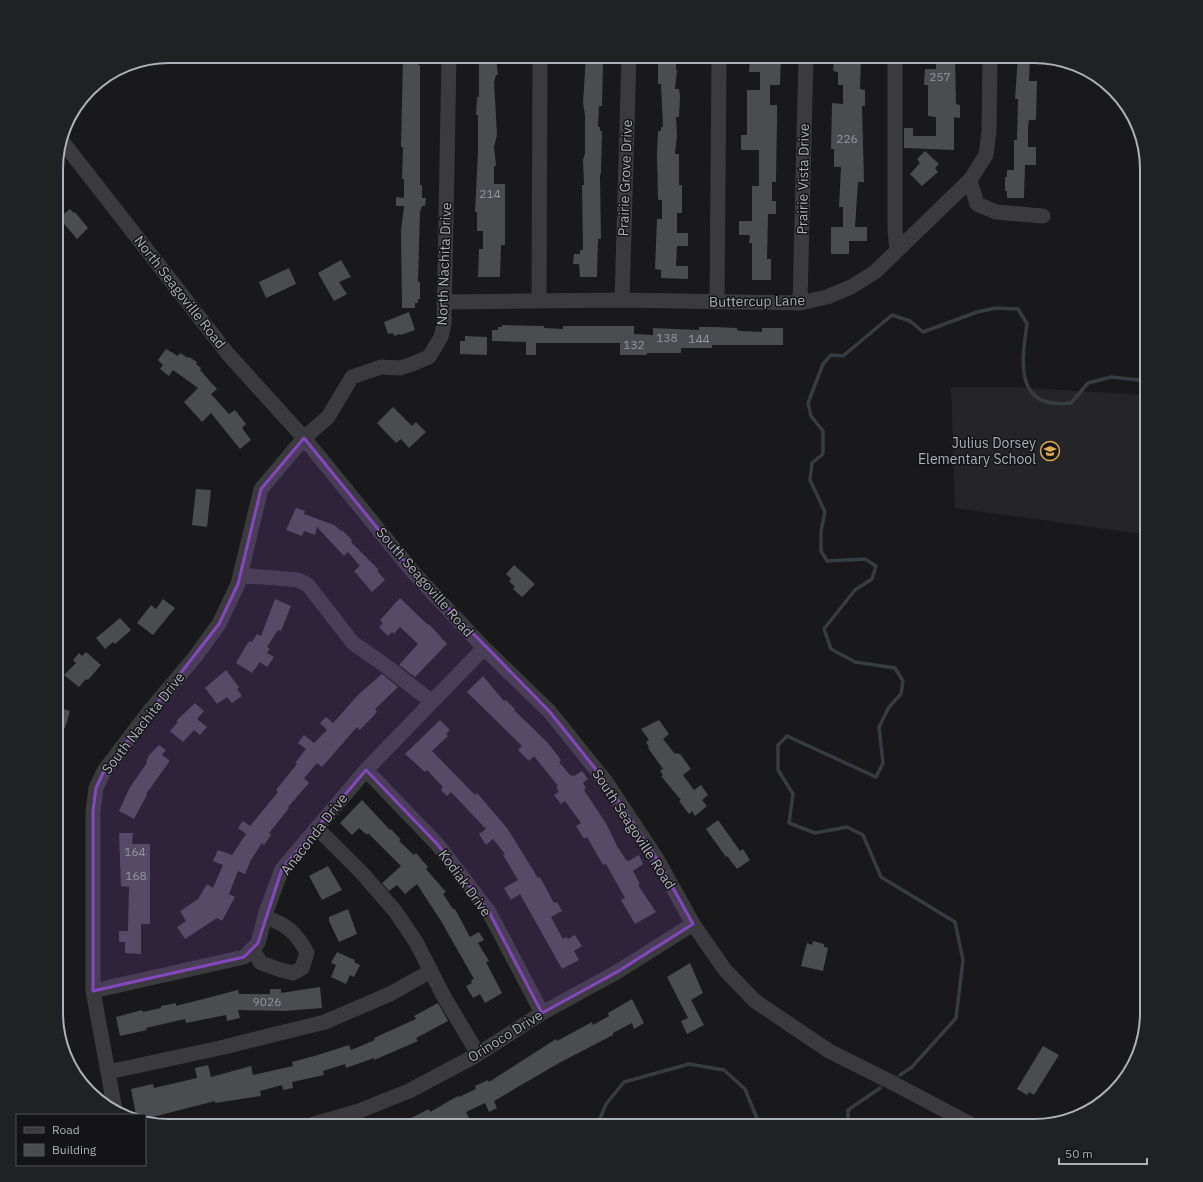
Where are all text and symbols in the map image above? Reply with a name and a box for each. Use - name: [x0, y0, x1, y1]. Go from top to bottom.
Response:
- house number: 257: [929, 69, 951, 84]
- street label: Prairie Grove Drive: [614, 119, 636, 237]
- street label: Prairie Vista Drive: [793, 123, 813, 235]
- house number: 226: [836, 131, 858, 146]
- house number: 214: [479, 186, 501, 201]
- street label: North Nachita Drive: [433, 202, 455, 326]
- street label: North Seagoville Road: [130, 232, 230, 352]
- street label: Buttercup Lane: [709, 291, 805, 311]
- house number: 138: [656, 330, 678, 345]
- house number: 144: [688, 331, 710, 346]
- house number: 132: [623, 337, 645, 352]
- place label: Julius Dorsey Elementary School: [918, 434, 1036, 468]
- school or university icon: Julius Dorsey Elementary School: [1039, 440, 1061, 462]
- street label: South Seagoville Road: [372, 523, 478, 641]
- street label: South Nachita Drive: [98, 668, 189, 777]
- street label: South Seagoville Road: [588, 766, 680, 892]
- street label: Anaconda Drive: [277, 789, 352, 878]
- house number: 164: [124, 844, 146, 859]
- street label: Kodiak Drive: [435, 846, 496, 920]
- house number: 168: [125, 868, 147, 883]
- house number: 9026: [253, 994, 281, 1009]
- street label: Orinoco Drive: [464, 1006, 546, 1066]
- legend: [16, 1114, 146, 1166]
- text: Road: [52, 1122, 80, 1137]
- scale bar: [1059, 1140, 1147, 1166]
- text: Building: [52, 1142, 97, 1157]
- text: 50 m: [1065, 1146, 1093, 1161]

